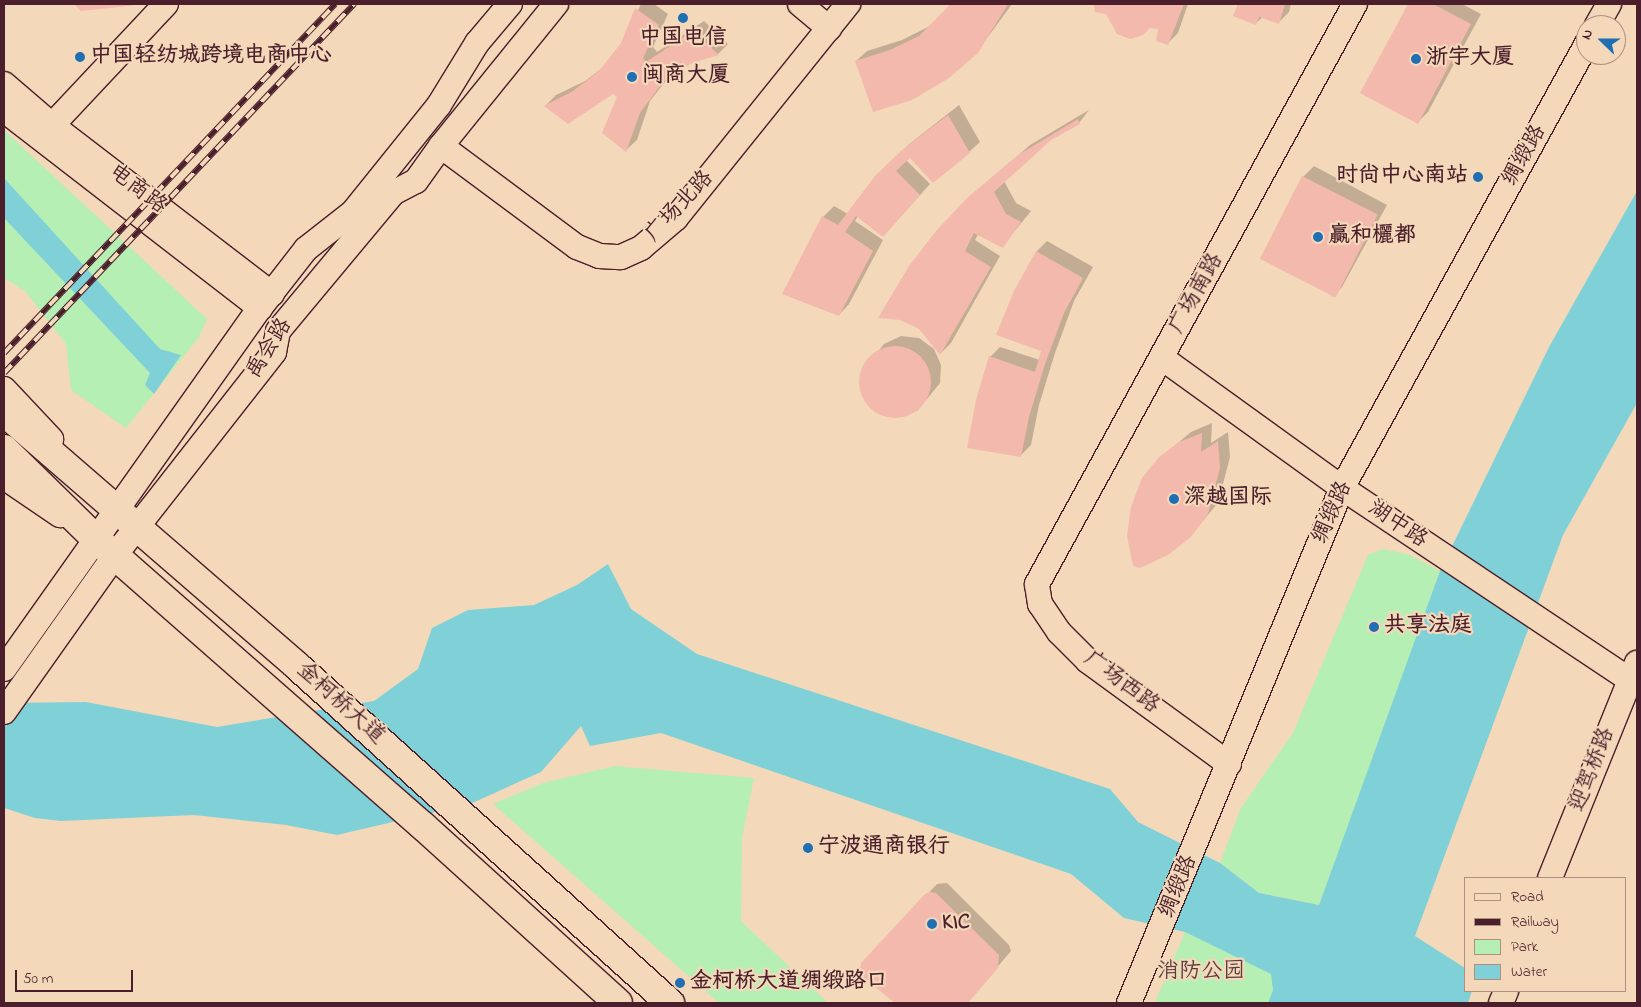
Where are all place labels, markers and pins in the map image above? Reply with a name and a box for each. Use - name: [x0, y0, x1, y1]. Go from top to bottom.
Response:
- marker: 中国电信: [677, 12, 689, 24]
- place label: 中国电信: [639, 26, 727, 52]
- place label: 中国轻纺城跨境电商中心: [90, 44, 332, 70]
- place label: 浙宇大厦: [1426, 46, 1514, 72]
- marker: 中国轻纺城跨境电商中心: [74, 51, 86, 63]
- marker: 浙宇大厦: [1410, 53, 1422, 65]
- place label: 闽商大厦: [642, 64, 730, 90]
- marker: 闽商大厦: [626, 71, 638, 83]
- place label: 时尚中心南站: [1336, 164, 1468, 190]
- marker: 时尚中心南站: [1472, 171, 1484, 183]
- place label: 赢和欐都: [1328, 224, 1416, 250]
- marker: 赢和欐都: [1312, 231, 1324, 243]
- place label: 深越国际: [1184, 486, 1272, 512]
- marker: 深越国际: [1168, 493, 1180, 505]
- place label: 共享法庭: [1384, 614, 1472, 640]
- marker: 共享法庭: [1368, 621, 1380, 633]
- place label: 宁波通商银行: [818, 835, 950, 861]
- marker: 宁波通商银行: [802, 842, 814, 854]
- place label: KIC: [942, 911, 970, 937]
- marker: KIC: [926, 918, 938, 930]
- place label: 金柯桥大道绸缎路口: [690, 970, 888, 996]
- marker: 金柯桥大道绸缎路口: [674, 977, 686, 989]

